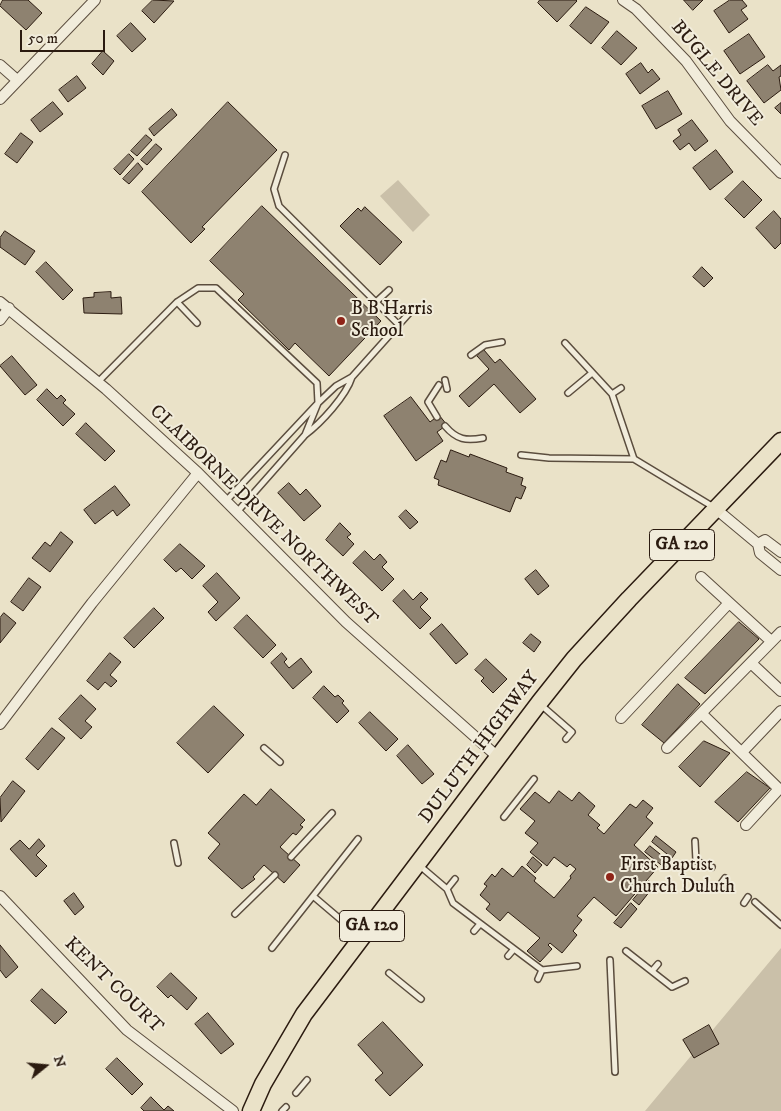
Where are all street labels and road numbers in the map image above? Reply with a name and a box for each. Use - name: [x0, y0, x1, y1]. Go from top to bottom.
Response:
- street label: BUGLE DRIVE: [665, 17, 767, 131]
- street label: CLAIBORNE DRIVE NORTHWEST: [144, 401, 382, 631]
- road number: GA 120: [650, 530, 714, 560]
- street label: DULUTH HIGHWAY: [415, 667, 545, 829]
- road number: GA 120: [340, 910, 404, 941]
- street label: KENT COURT: [59, 933, 167, 1039]

